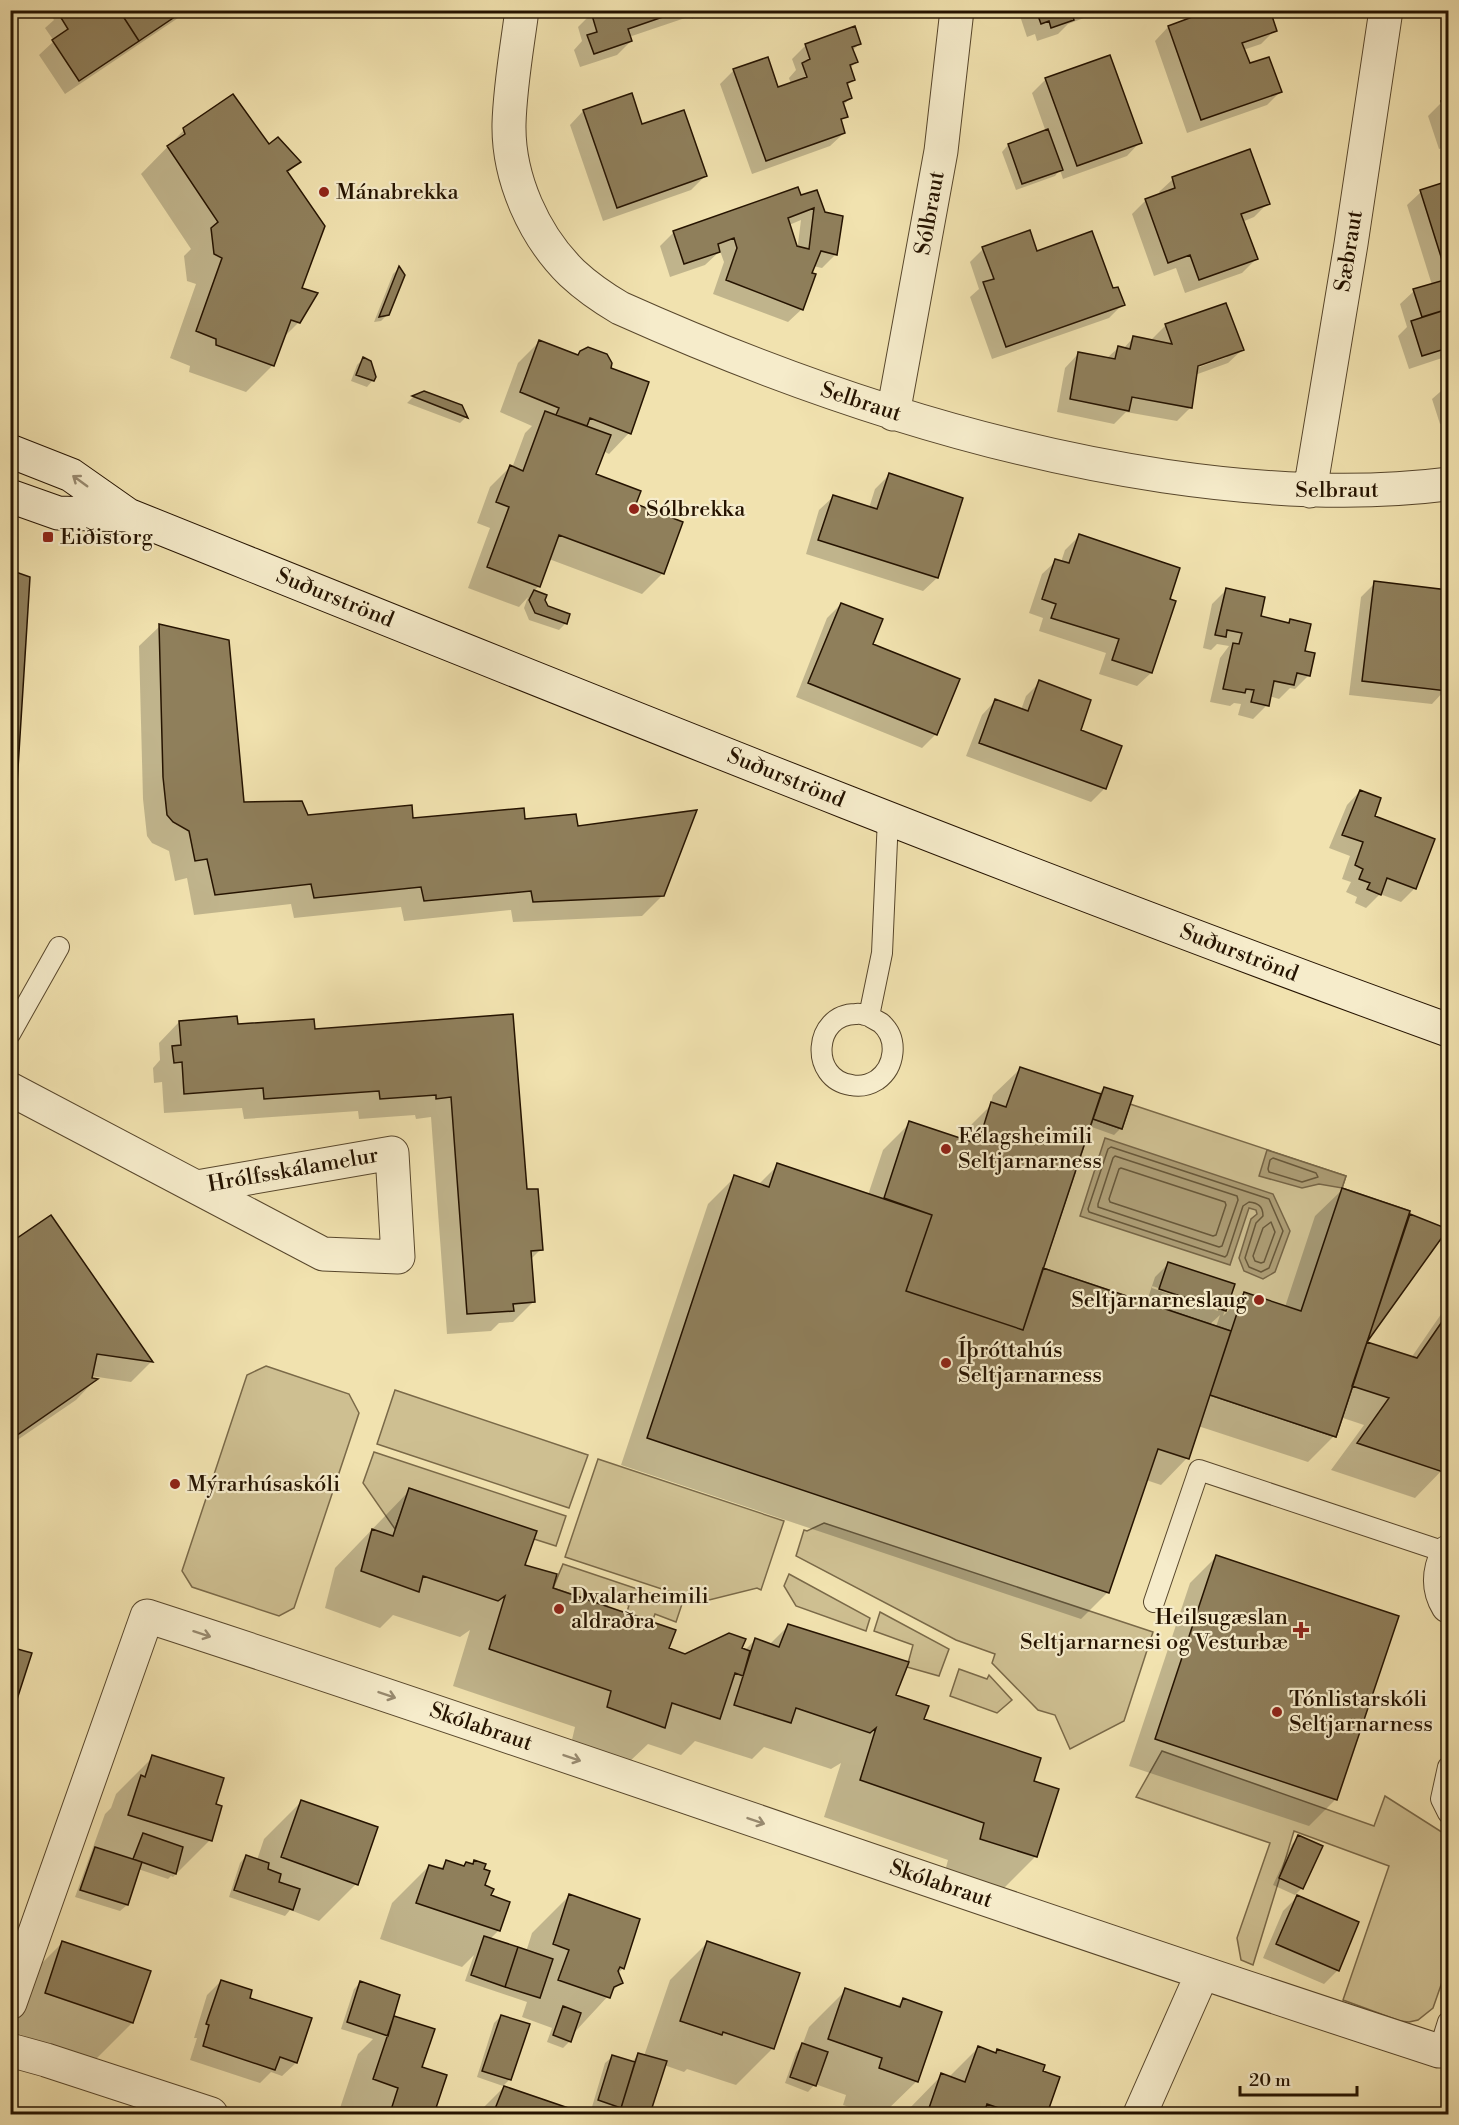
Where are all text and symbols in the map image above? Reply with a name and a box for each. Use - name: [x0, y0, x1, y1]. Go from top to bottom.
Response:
- street label: Sólbraut: [909, 169, 951, 257]
- place label: Mánabrekka: [336, 179, 459, 206]
- marker: Mánabrekka: [317, 185, 331, 199]
- street label: Sæbraut: [1329, 208, 1369, 294]
- street label: Selbraut: [817, 376, 905, 428]
- one-way arrow: [73, 475, 89, 487]
- street label: Selbraut: [1295, 477, 1379, 504]
- place label: Sólbrekka: [646, 496, 746, 523]
- marker: Sólbrekka: [627, 502, 641, 516]
- place label: Eiðistorg: [60, 524, 153, 551]
- marker: Eiðistorg: [41, 530, 55, 544]
- street label: Suðurströnd: [272, 562, 398, 634]
- street label: Suðurströnd: [723, 742, 849, 814]
- street label: Suðurströnd: [1176, 918, 1303, 988]
- place label: Félagsheimili Seltjarnarness: [958, 1123, 1102, 1175]
- street label: Hrólfsskálamelur: [205, 1142, 381, 1198]
- marker: Félagsheimili Seltjarnarness: [939, 1142, 953, 1156]
- place label: Seltjarnarneslaug: [1071, 1287, 1248, 1314]
- marker: Seltjarnarneslaug: [1252, 1293, 1266, 1307]
- place label: Íþróttahús Seltjarnarness: [958, 1336, 1102, 1389]
- marker: Íþróttahús Seltjarnarness: [939, 1356, 953, 1370]
- place label: Mýrarhúsaskóli: [187, 1471, 340, 1498]
- marker: Mýrarhúsaskóli: [168, 1477, 182, 1491]
- place label: Dvalarheimili aldraðra: [571, 1583, 709, 1635]
- marker: Dvalarheimili aldraðra: [552, 1602, 566, 1616]
- place label: Heilsugæslan Seltjarnarnesi og Vesturbæ: [1020, 1604, 1288, 1656]
- marker: Heilsugæslan Seltjarnarnesi og Vesturbæ: [1292, 1621, 1310, 1639]
- one-way arrow: [192, 1629, 211, 1640]
- place label: Tónlistarskóli Seltjarnarness: [1289, 1686, 1433, 1738]
- one-way arrow: [377, 1691, 396, 1702]
- street label: Skólabraut: [426, 1697, 536, 1757]
- marker: Tónlistarskóli Seltjarnarness: [1270, 1705, 1284, 1719]
- one-way arrow: [562, 1754, 581, 1765]
- one-way arrow: [747, 1816, 766, 1827]
- street label: Skólabraut: [886, 1854, 996, 1914]
- scale bar: [1240, 2059, 1357, 2097]
- text: 20 m: [1249, 2069, 1291, 2092]

